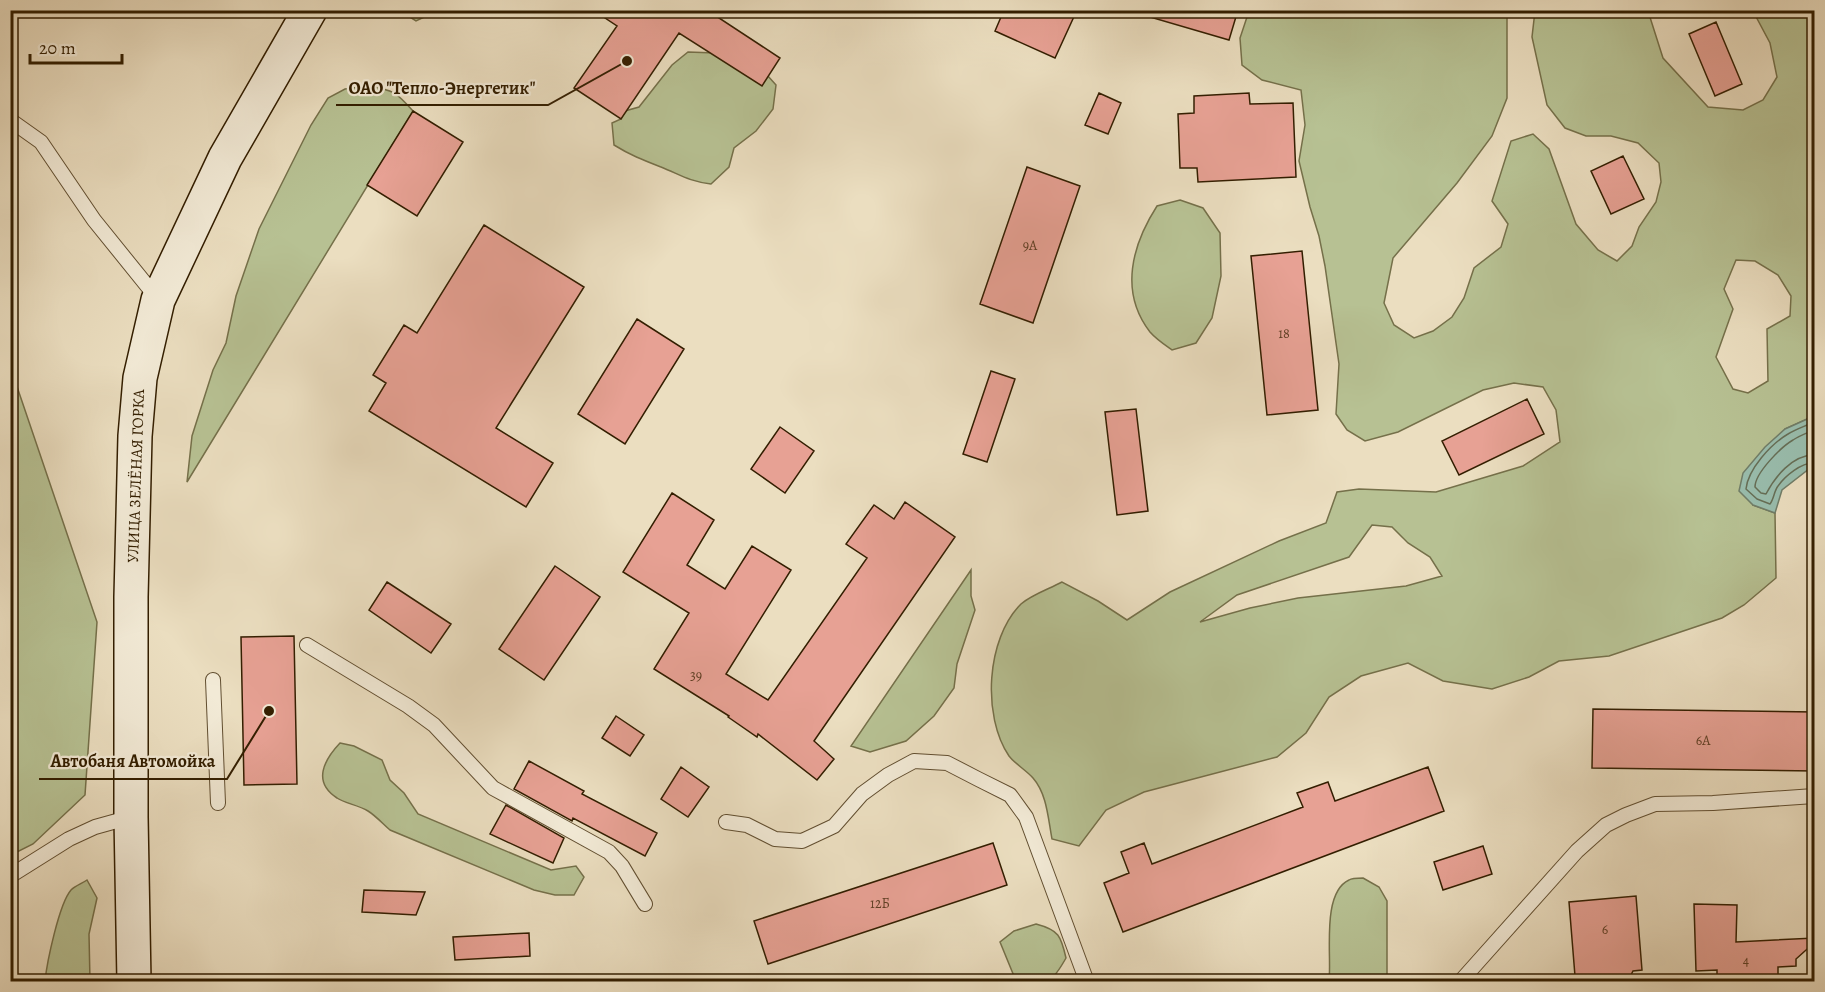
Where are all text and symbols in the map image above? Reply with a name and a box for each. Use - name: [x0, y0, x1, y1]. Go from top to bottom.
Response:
- scale bar: [30, 27, 122, 65]
- text: 20 m: [39, 36, 76, 60]
- callout: ОАО "Тепло-Энергетик": [336, 69, 548, 105]
- text: ОАО "Тепло-Энергетик": [348, 76, 536, 100]
- house number: 9А: [1023, 236, 1038, 255]
- house number: 18: [1278, 324, 1290, 343]
- street label: УЛИЦА ЗЕЛЁНАЯ ГОРКА: [122, 388, 150, 563]
- house number: 39: [690, 666, 702, 685]
- house number: 6А: [1696, 731, 1711, 750]
- callout: Автобаня Автомойка: [39, 743, 227, 779]
- text: Автобаня Автомойка: [50, 749, 216, 773]
- house number: 12Б: [870, 894, 890, 913]
- house number: 6: [1602, 920, 1608, 939]
- house number: 4: [1743, 951, 1749, 970]

